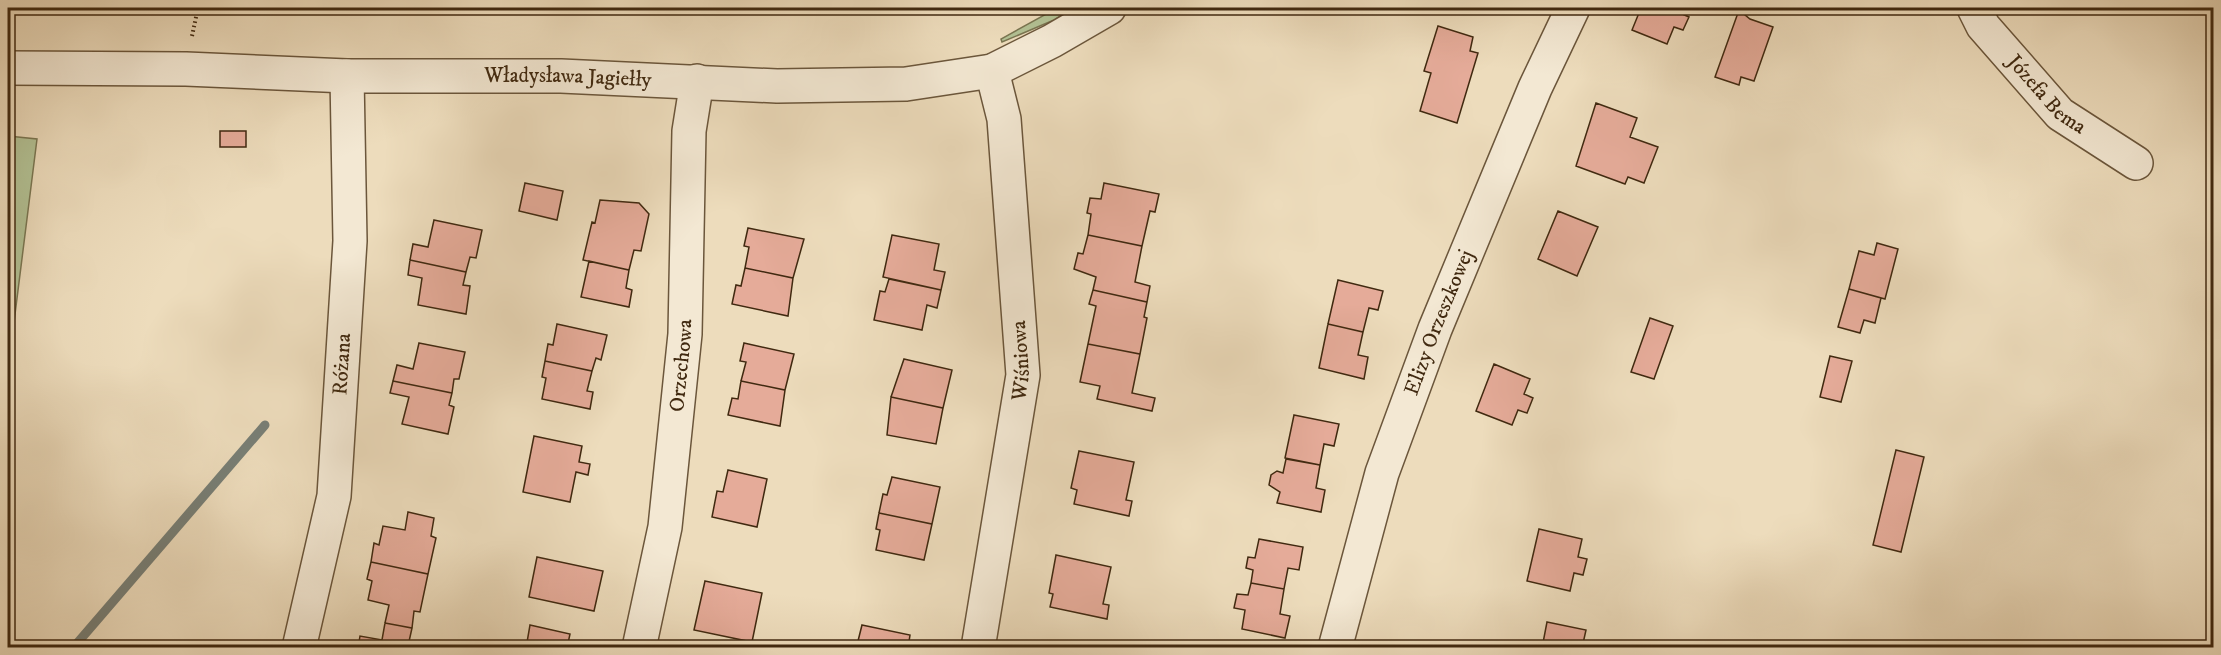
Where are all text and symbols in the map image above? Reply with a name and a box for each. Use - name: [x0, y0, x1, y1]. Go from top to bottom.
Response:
- street label: Józefa Bema: [2000, 48, 2091, 140]
- street label: Władysława Jagiełły: [483, 63, 653, 93]
- street label: Elizy Orzeszkowej: [1399, 246, 1479, 399]
- street label: Orzechowa: [664, 319, 699, 413]
- street label: Wiśniowa: [1006, 319, 1036, 404]
- street label: Różana: [327, 332, 357, 396]

